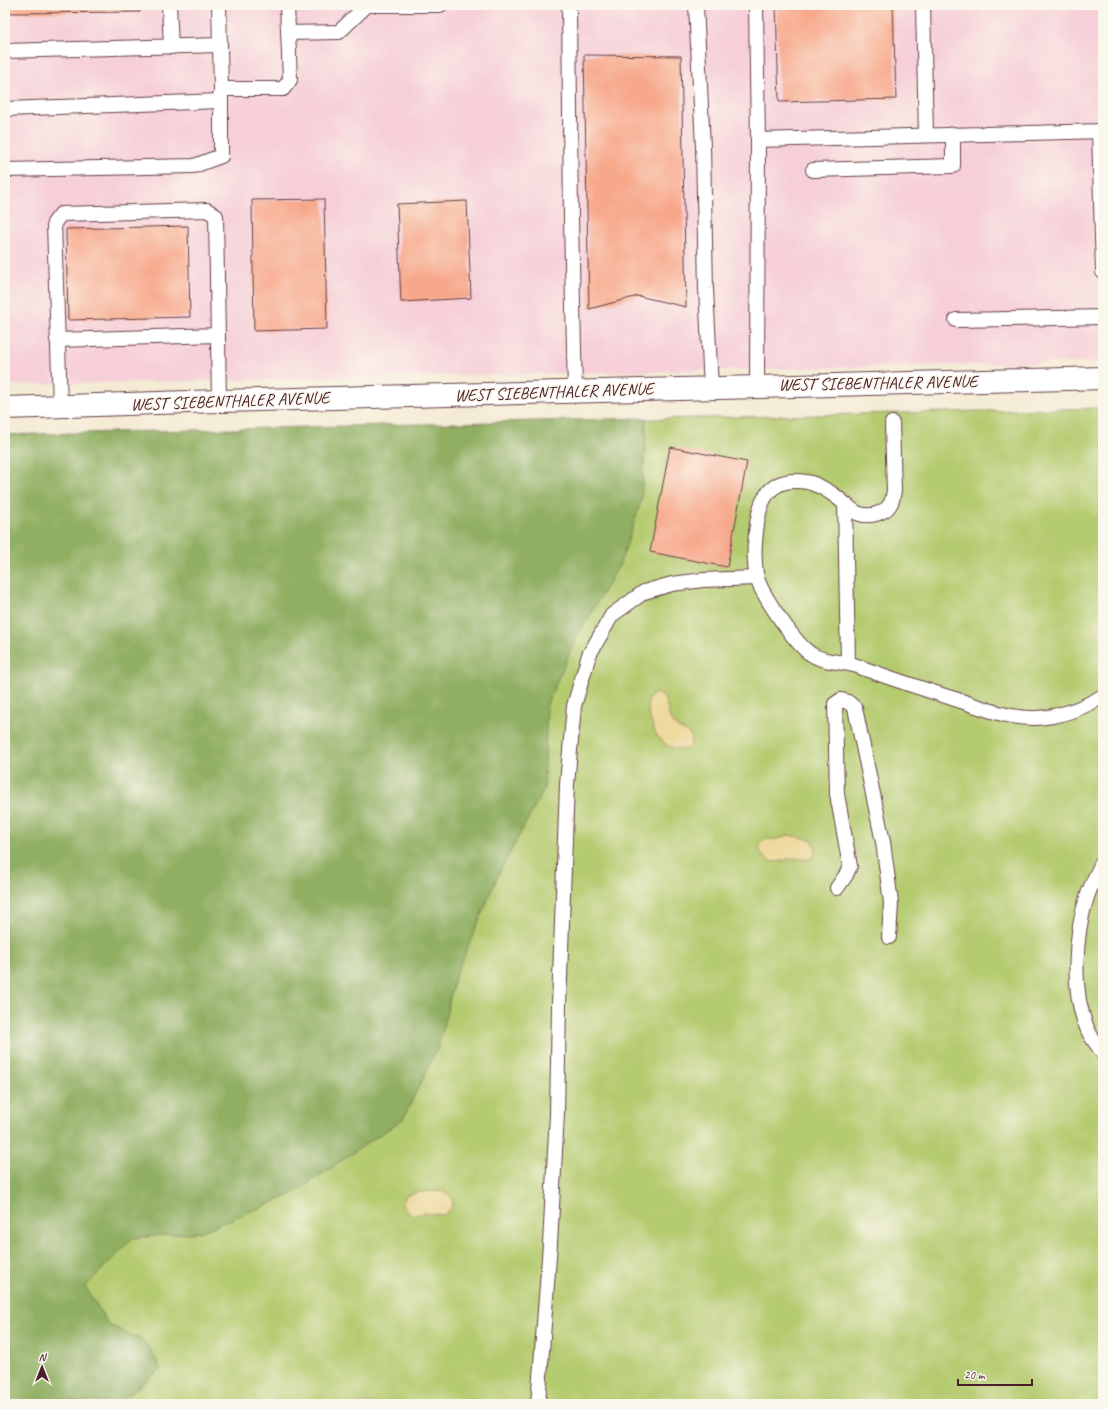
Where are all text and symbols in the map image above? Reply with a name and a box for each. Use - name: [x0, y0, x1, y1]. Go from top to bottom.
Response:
- street label: WEST SIEBENTHALER AVENUE: [778, 371, 980, 395]
- street label: WEST SIEBENTHALER AVENUE: [454, 378, 656, 406]
- street label: WEST SIEBENTHALER AVENUE: [130, 387, 332, 415]
- north arrow: [22, 1347, 62, 1387]
- text: N: [39, 1350, 48, 1364]
- scale bar: [958, 1361, 1032, 1387]
- text: 20 m: [964, 1367, 986, 1383]

